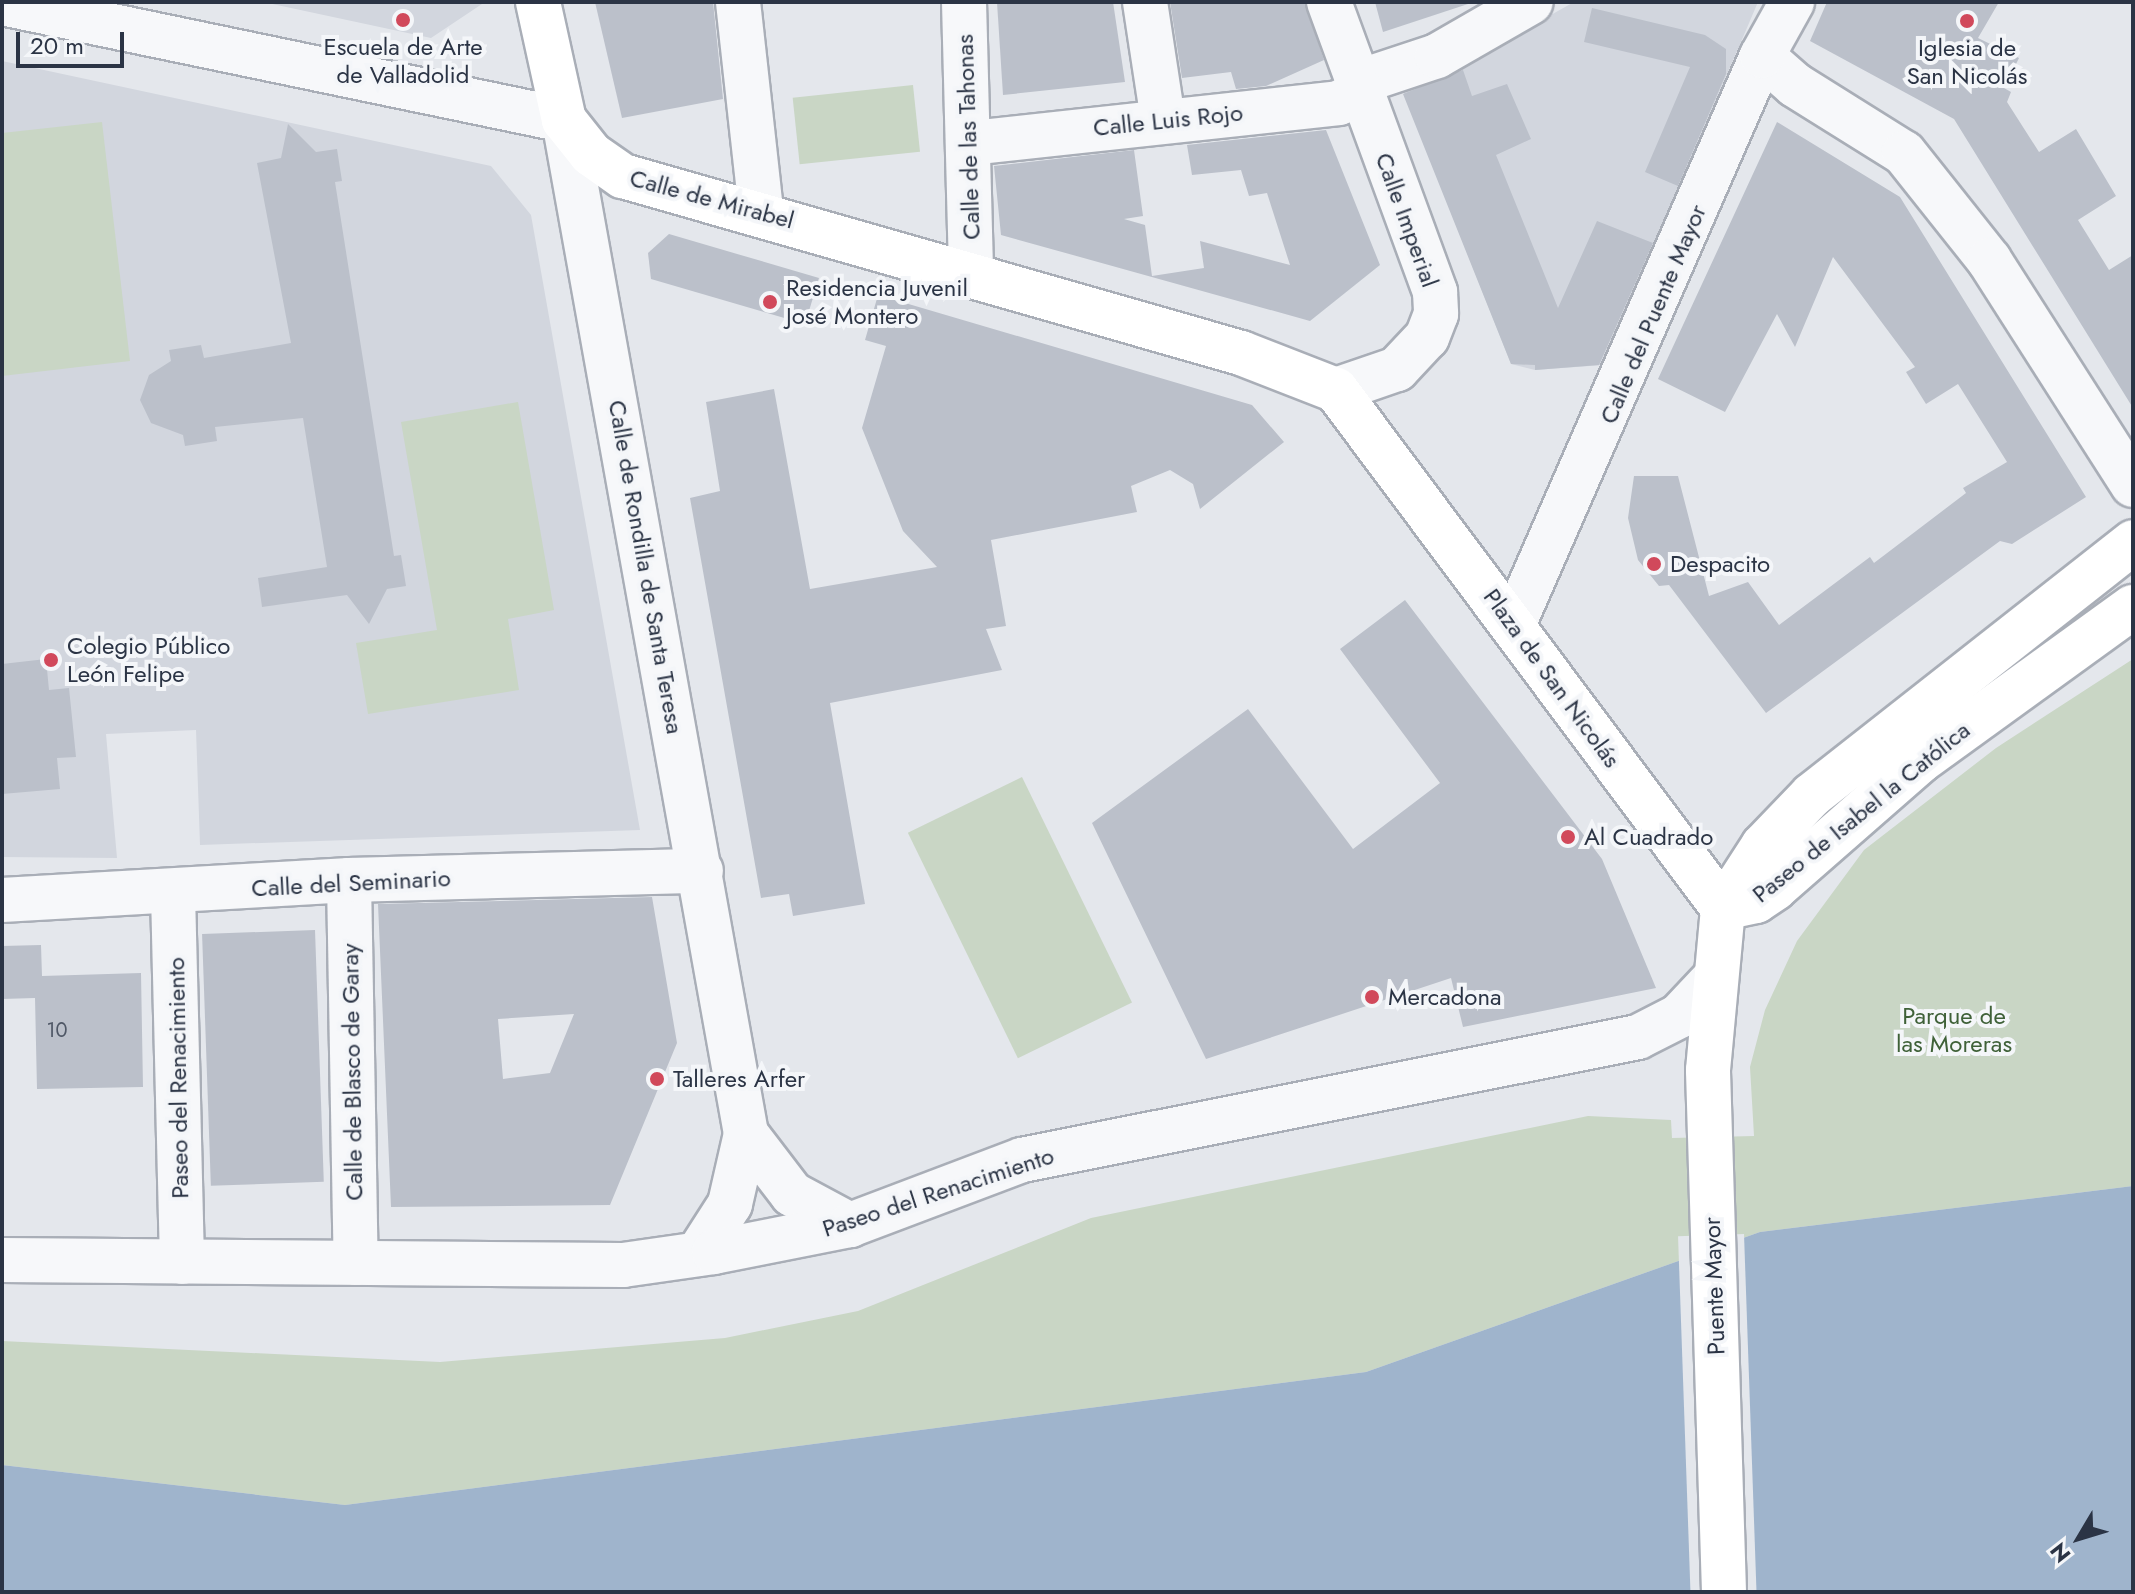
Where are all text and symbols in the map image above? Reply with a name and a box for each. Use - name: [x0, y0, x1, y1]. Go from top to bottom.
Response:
- marker: Escuela de Arte de Valladolid: [394, 11, 412, 29]
- marker: Iglesia de San Nicolás: [1958, 12, 1976, 30]
- scale bar: [20, 16, 128, 66]
- text: 20 m: [30, 28, 84, 63]
- place label: Escuela de Arte de Valladolid: [324, 33, 482, 89]
- street label: Calle de las Tahonas: [950, 34, 986, 240]
- place label: Iglesia de San Nicolás: [1907, 34, 2027, 90]
- street label: Calle Luis Rojo: [1092, 98, 1244, 142]
- street label: Calle Imperial: [1369, 149, 1445, 291]
- street label: Calle de Mirabel: [627, 163, 797, 235]
- street label: Calle del Puente Mayor: [1594, 200, 1712, 428]
- place label: Residencia Juvenil José Montero: [786, 274, 968, 330]
- marker: Residencia Juvenil José Montero: [761, 293, 779, 311]
- street label: Calle de Rondilla de Santa Teresa: [602, 398, 690, 736]
- place label: Despacito: [1670, 550, 1770, 578]
- marker: Despacito: [1645, 555, 1663, 573]
- street label: Plaza de San Nicolás: [1477, 583, 1627, 773]
- place label: Colegio Público León Felipe: [67, 632, 230, 688]
- marker: Colegio Público León Felipe: [42, 651, 60, 669]
- street label: Paseo de Isabel la Católica: [1747, 715, 1975, 909]
- place label: Al Cuadrado: [1584, 823, 1713, 851]
- marker: Al Cuadrado: [1559, 828, 1577, 846]
- street label: Calle del Seminario: [251, 863, 451, 903]
- street label: Calle de Blasco de Garay: [335, 943, 369, 1201]
- street label: Paseo del Renacimiento: [161, 957, 195, 1199]
- place label: Mercadona: [1388, 983, 1502, 1011]
- marker: Mercadona: [1363, 988, 1381, 1006]
- park label: Parque de las Moreras: [1896, 1002, 2012, 1058]
- house number: 10: [47, 1018, 67, 1042]
- place label: Talleres Arfer: [673, 1065, 805, 1093]
- marker: Talleres Arfer: [648, 1070, 666, 1088]
- street label: Paseo del Renacimiento: [819, 1141, 1057, 1243]
- street label: Puente Mayor: [1697, 1217, 1731, 1355]
- north arrow: [2039, 1498, 2119, 1578]
- text: N: [2042, 1536, 2078, 1570]

